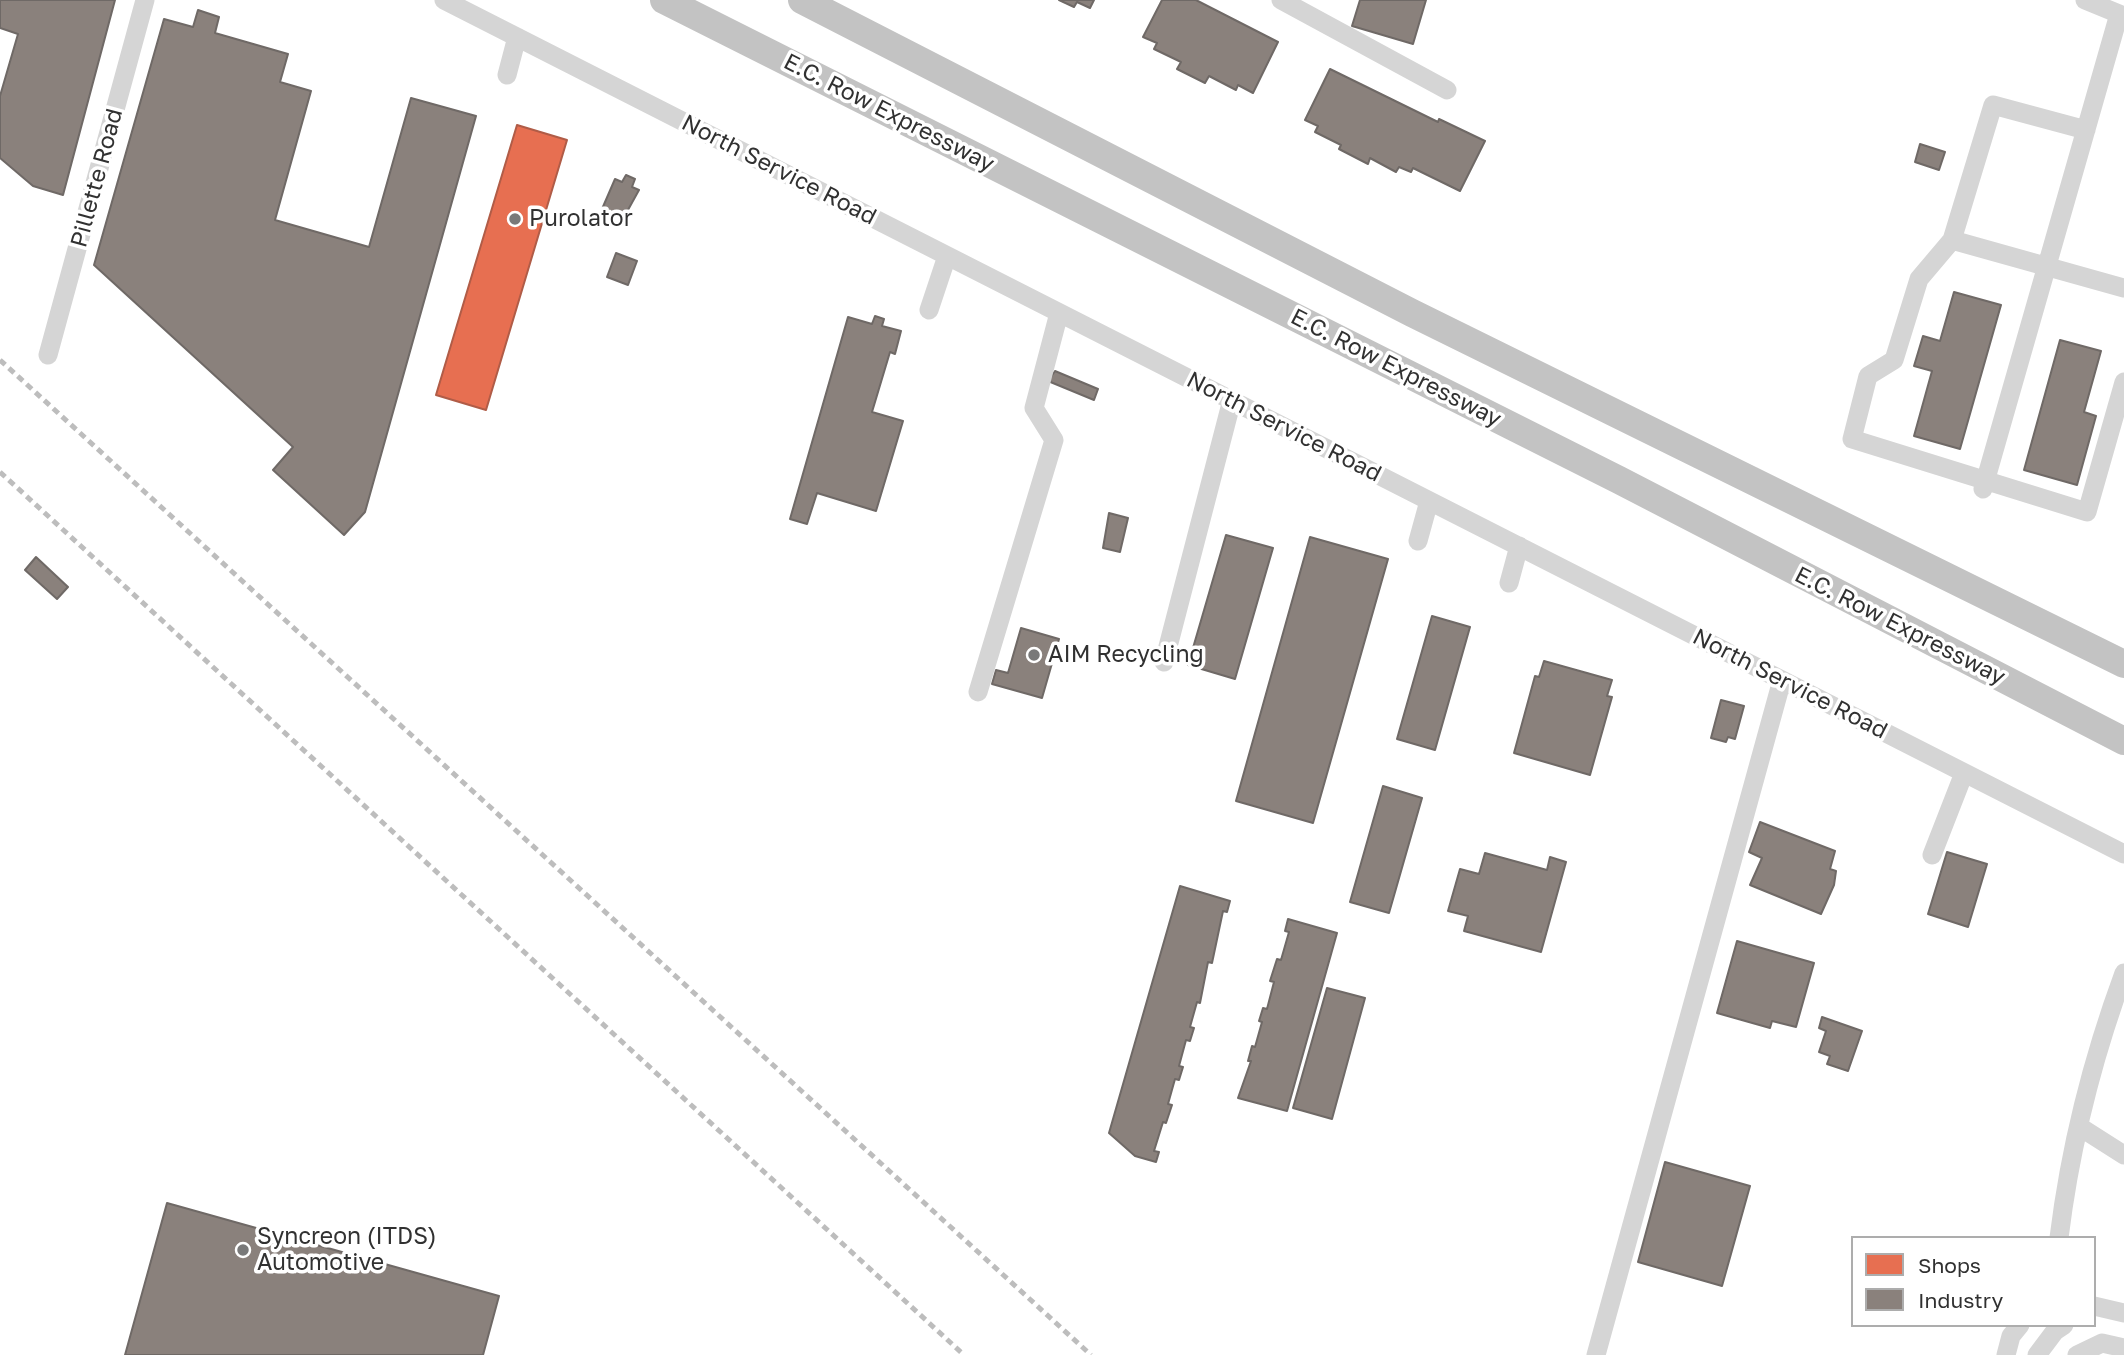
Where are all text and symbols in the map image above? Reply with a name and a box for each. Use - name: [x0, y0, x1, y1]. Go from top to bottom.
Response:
- street label: E.C. Row Expressway: [779, 48, 999, 178]
- street label: Pillette Road: [65, 106, 129, 250]
- street label: North Service Road: [677, 109, 881, 231]
- place label: Purolator: [529, 205, 633, 233]
- marker: Purolator: [507, 211, 523, 227]
- street label: E.C. Row Expressway: [1286, 303, 1506, 433]
- street label: North Service Road: [1182, 366, 1386, 488]
- street label: E.C. Row Expressway: [1790, 561, 2010, 691]
- street label: North Service Road: [1688, 623, 1892, 745]
- place label: AIM Recycling: [1048, 641, 1204, 669]
- marker: AIM Recycling: [1026, 647, 1042, 663]
- place label: Syncreon (ITDS) Automotive: [257, 1223, 437, 1277]
- legend: [1851, 1236, 2096, 1327]
- marker: Syncreon (ITDS) Automotive: [235, 1242, 251, 1258]
- text: Shops: [1918, 1252, 1981, 1278]
- text: Industry: [1918, 1287, 2003, 1313]

